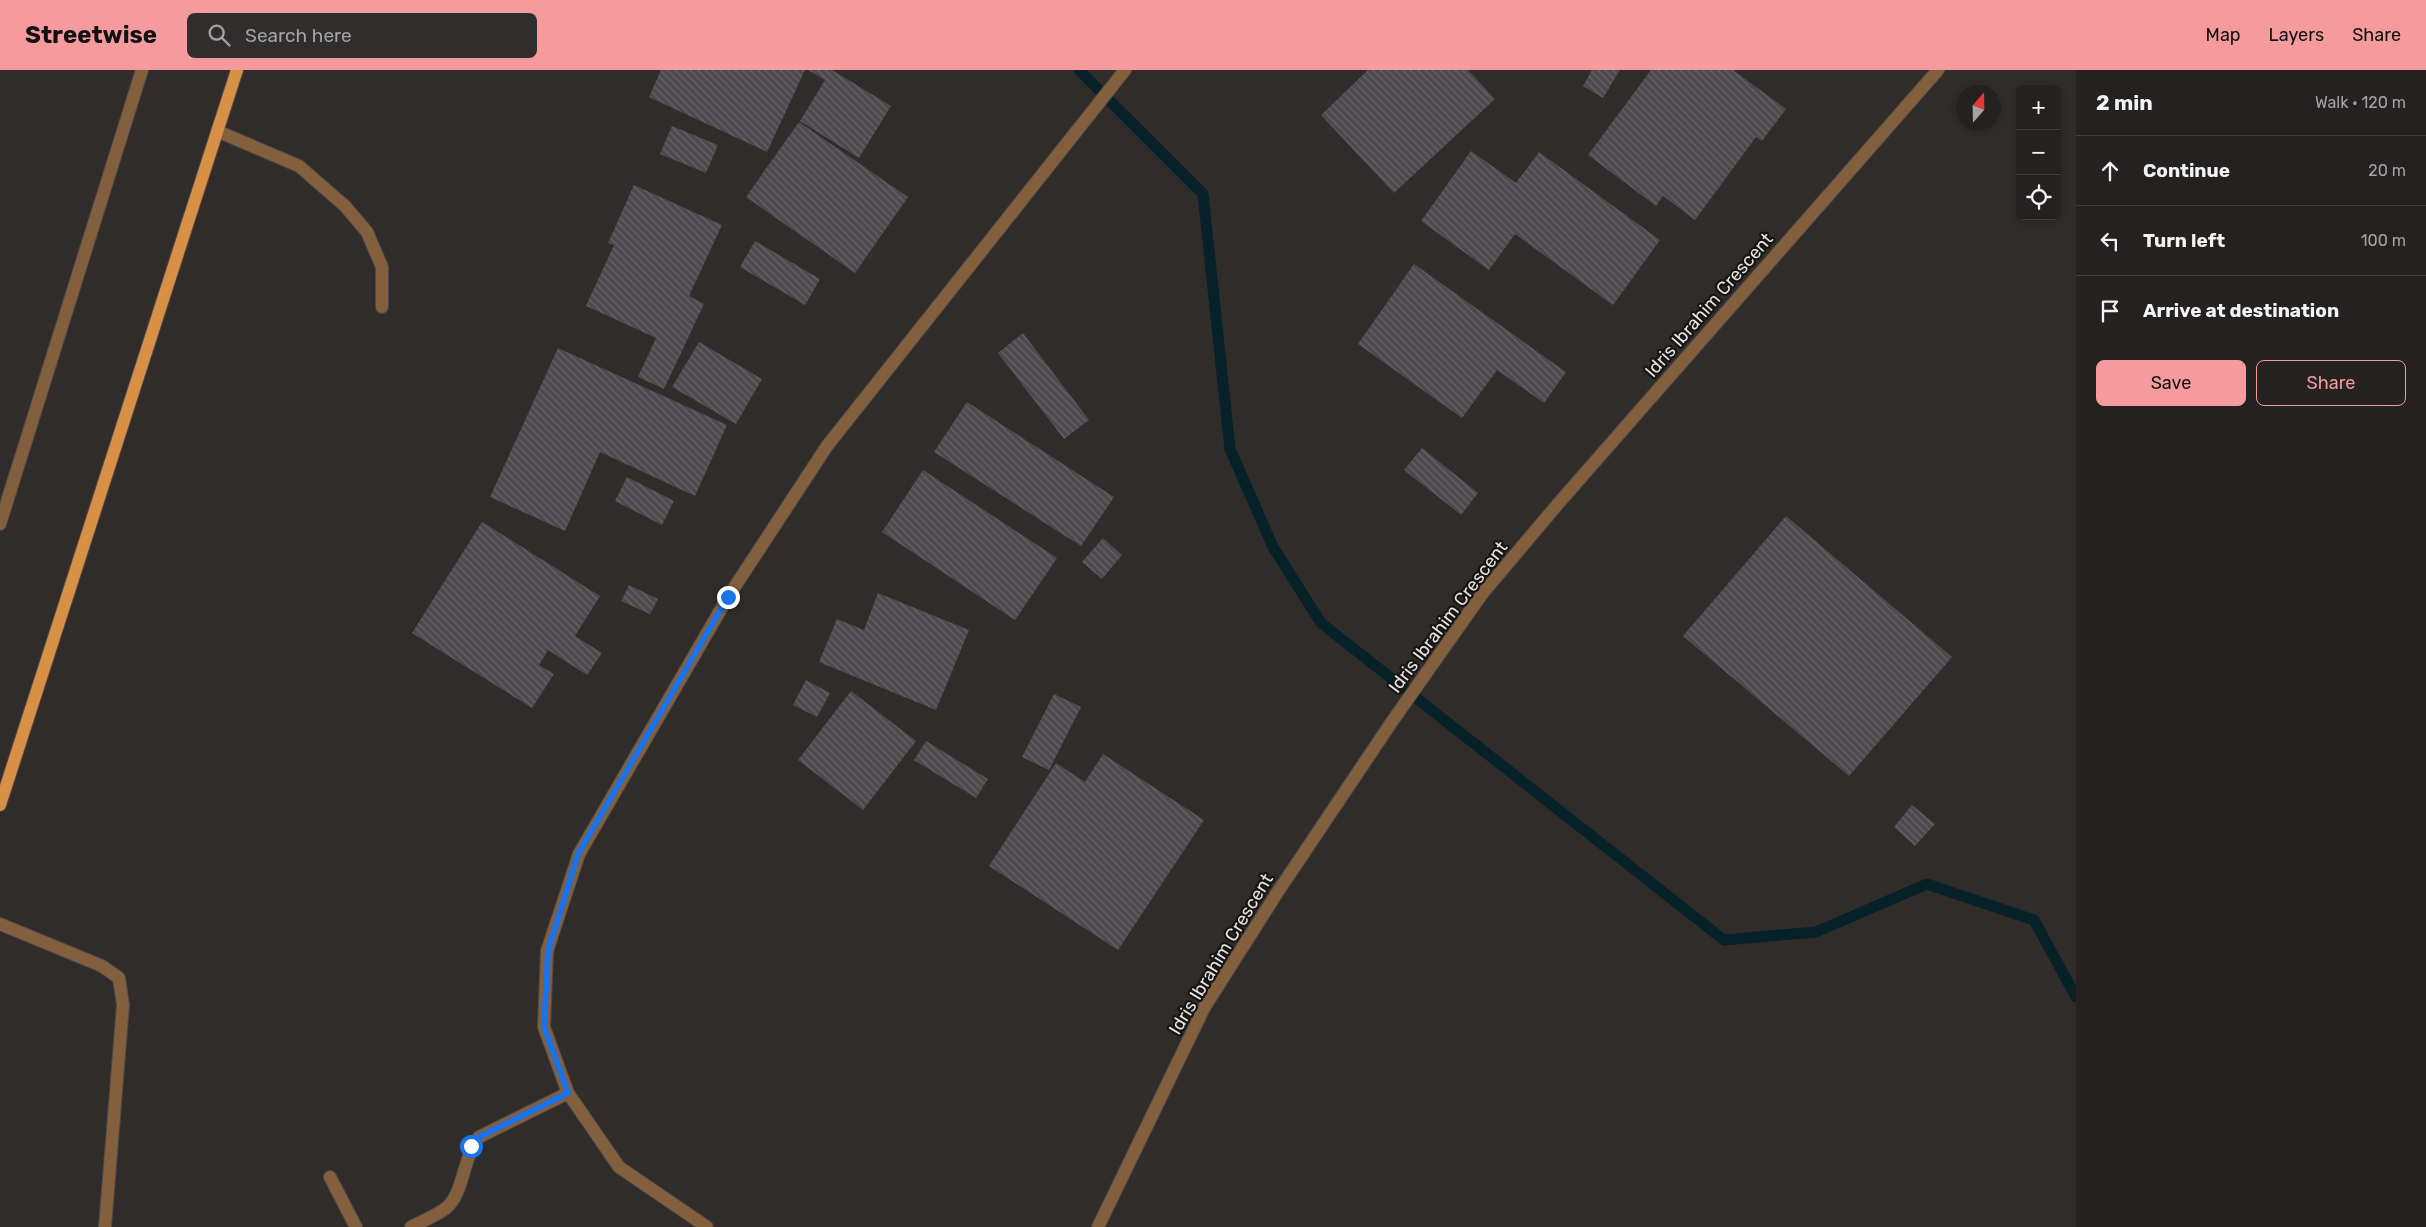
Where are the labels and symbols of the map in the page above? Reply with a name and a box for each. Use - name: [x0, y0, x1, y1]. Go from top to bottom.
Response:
- north arrow: [1956, 85, 2001, 130]
- street label: Idris Ibrahim Crescent: [1640, 228, 1778, 382]
- street label: Idris Ibrahim Crescent: [1384, 537, 1512, 697]
- route end: [717, 586, 740, 609]
- street label: Idris Ibrahim Crescent: [1164, 869, 1278, 1039]
- route start: [460, 1135, 483, 1158]

